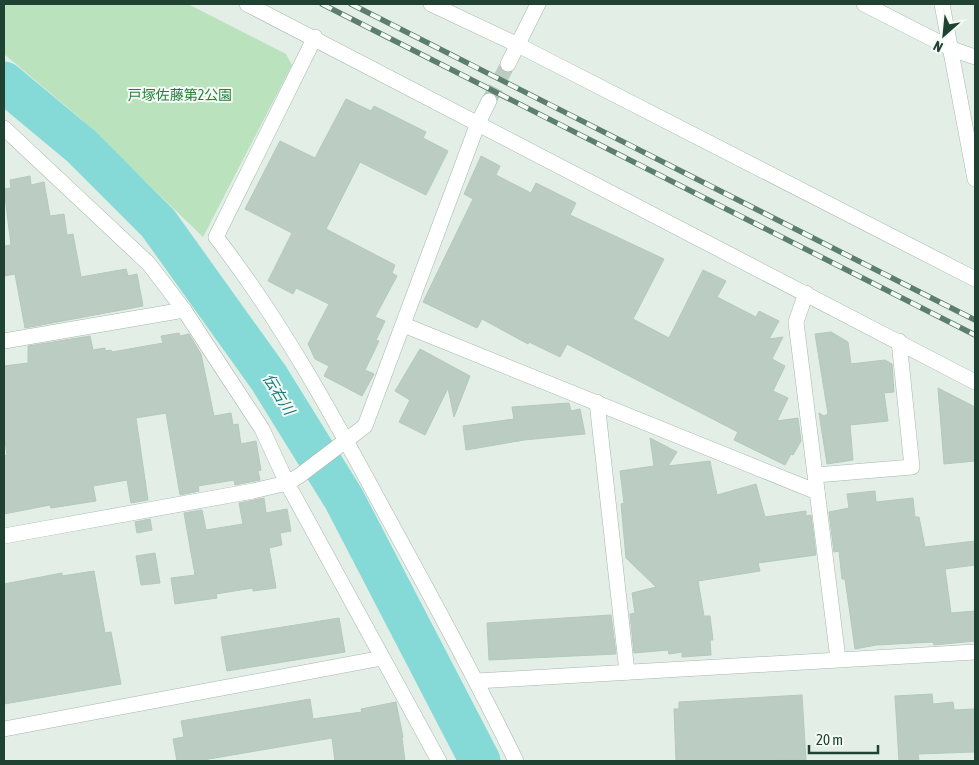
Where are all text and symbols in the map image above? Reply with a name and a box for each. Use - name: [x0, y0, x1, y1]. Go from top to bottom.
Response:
- north arrow: [919, 10, 969, 60]
- text: N: [931, 38, 945, 56]
- park label: 戸塚佐藤第2公園: [128, 87, 232, 103]
- water label: 伝右川: [260, 370, 299, 419]
- scale bar: [809, 722, 878, 754]
- text: 20 m: [816, 731, 843, 748]

